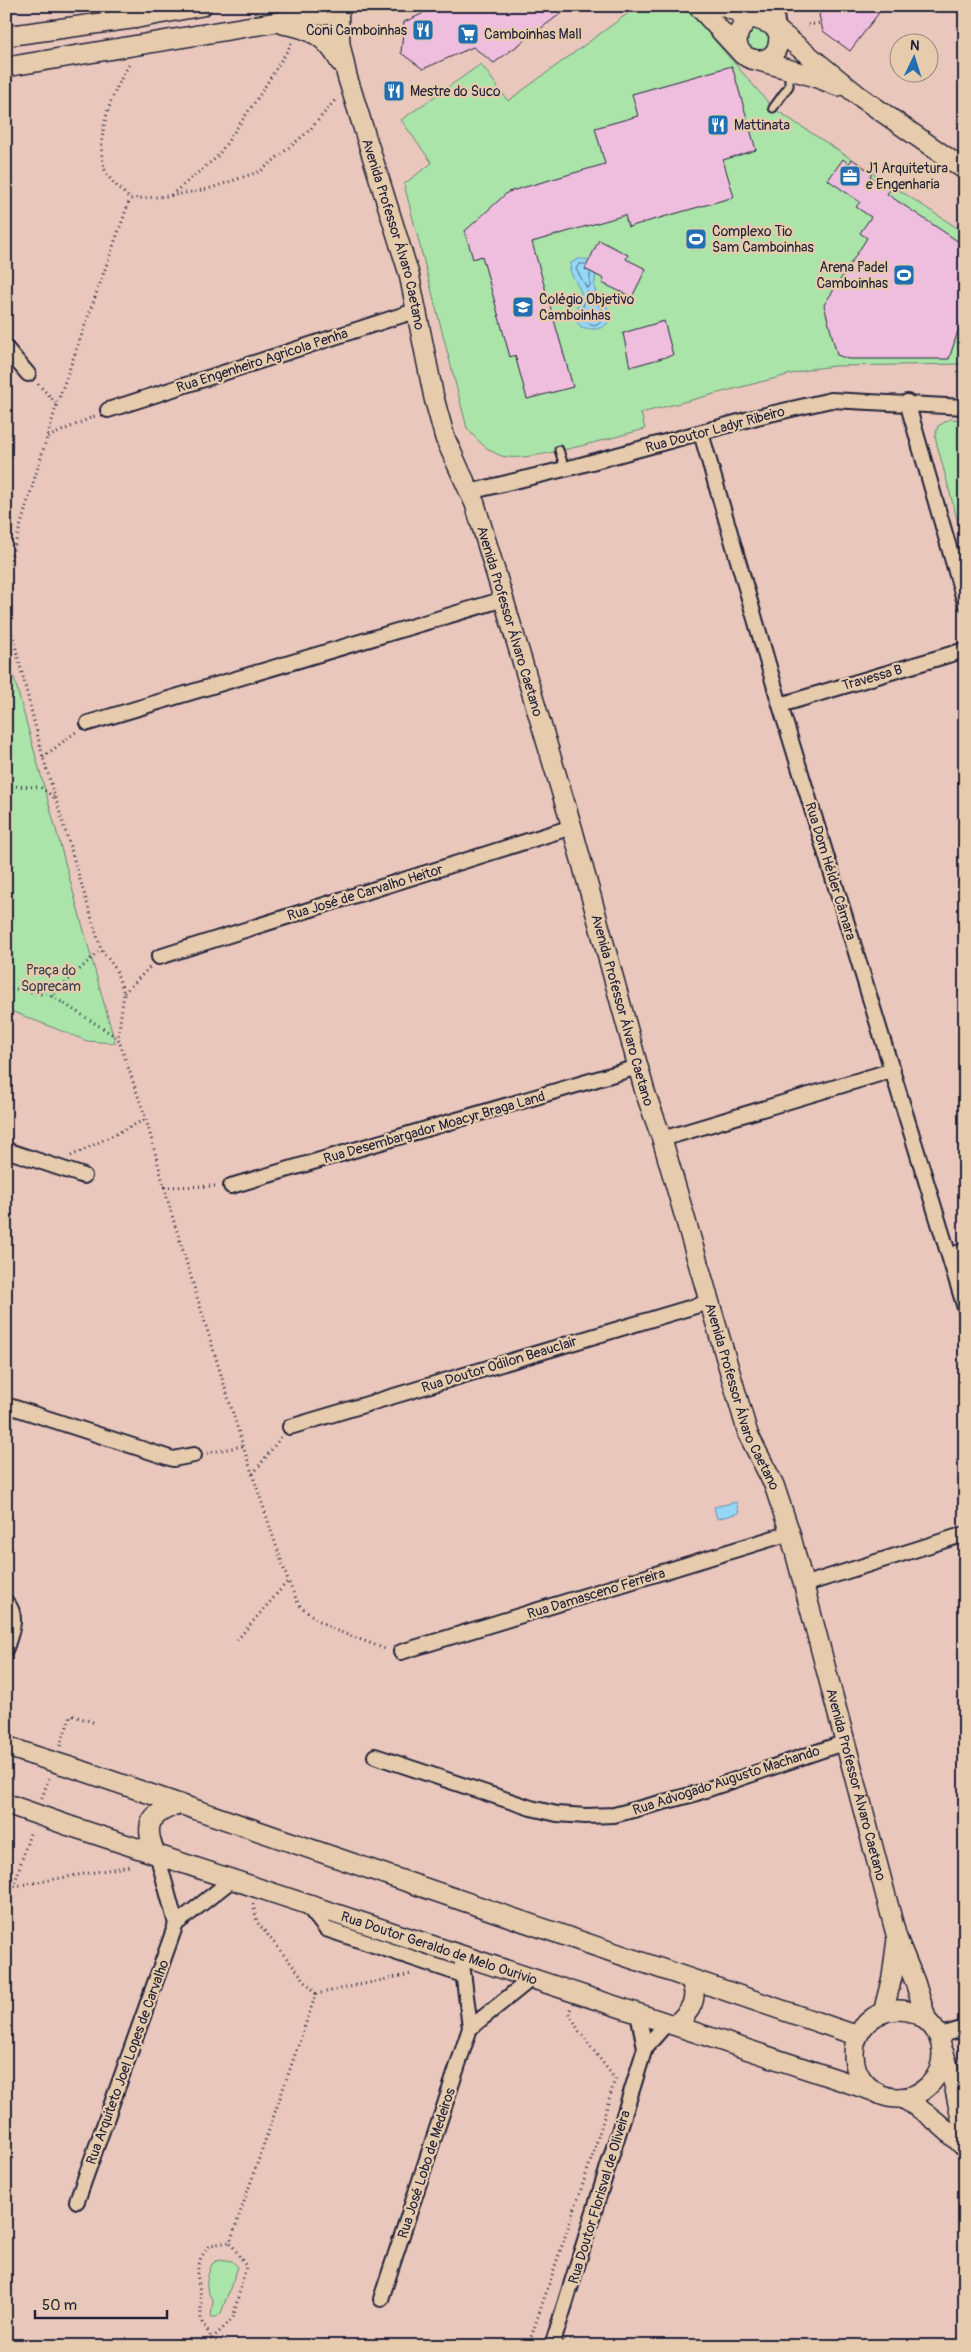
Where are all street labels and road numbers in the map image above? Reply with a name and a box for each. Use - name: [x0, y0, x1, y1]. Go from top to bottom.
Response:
- street label: Avenida Professor Álvaro Caetano: [358, 137, 428, 332]
- street label: Rua Engenheiro Agricola Penha: [174, 325, 350, 396]
- street label: Rua Doutor Ladyr Ribeiro: [644, 403, 787, 456]
- street label: Avenida Professor Álvaro Caetano: [473, 524, 546, 719]
- street label: Travessa B: [840, 661, 904, 694]
- street label: Rua Dom Hélder Câmara: [801, 800, 860, 942]
- street label: Rua José de Carvalho Heitor: [285, 861, 445, 924]
- street label: Avenida Professor Álvaro Caetano: [587, 913, 658, 1109]
- street label: Rua Desembargador Moacyr Braga Land: [321, 1088, 547, 1167]
- street label: Avenida Professor Álvaro Caetano: [701, 1301, 783, 1493]
- street label: Rua Doutor Odilon Beauclair: [419, 1333, 579, 1396]
- street label: Rua Damasceno Ferreira: [525, 1564, 667, 1623]
- street label: Avenida Professor Álvaro Caetano: [822, 1687, 890, 1883]
- street label: Rua Advogado Augusto Machando: [630, 1742, 822, 1819]
- street label: Rua Doutor Geraldo de Melo Ourivio: [339, 1908, 540, 1989]
- street label: Rua Arquiteto Joel Lopes de Carvalho: [82, 1957, 173, 2167]
- street label: Rua José Lobo de Medeiros: [394, 2085, 459, 2241]
- street label: Rua Doutor Florisval de Oliveira: [565, 2108, 634, 2286]

